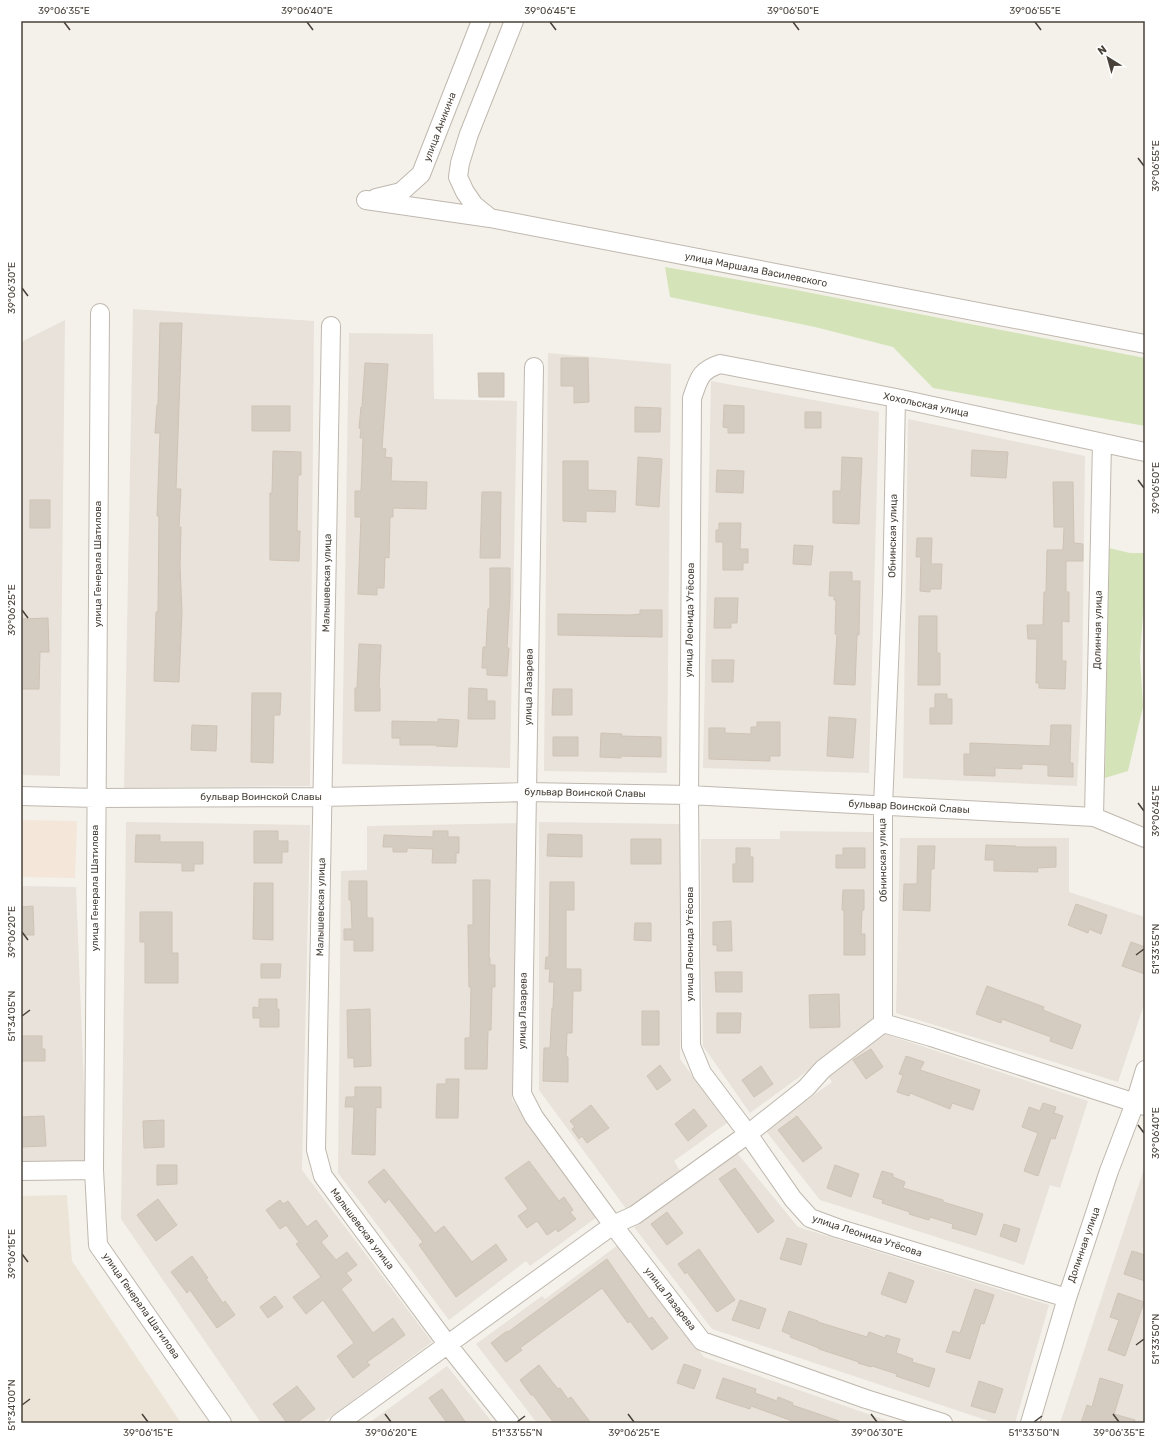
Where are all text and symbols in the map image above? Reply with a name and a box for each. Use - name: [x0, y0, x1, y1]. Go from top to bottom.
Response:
- text: 39°06'35"E: [38, 5, 90, 17]
- text: 39°06'40"E: [281, 5, 333, 17]
- text: 39°06'45"E: [524, 5, 576, 17]
- text: 39°06'50"E: [767, 5, 819, 17]
- text: 39°06'55"E: [1009, 5, 1061, 17]
- north arrow: [1088, 38, 1128, 78]
- text: N: [1095, 43, 1109, 58]
- street label: улица Аникина: [421, 91, 459, 163]
- text: 39°06'55"E: [1150, 140, 1162, 192]
- street label: улица Маршала Василевского: [684, 250, 829, 290]
- text: 39°06'30"E: [6, 262, 18, 314]
- street label: Хохольская улица: [882, 390, 970, 420]
- text: 39°06'50"E: [1150, 462, 1162, 514]
- street label: Обнинская улица: [886, 494, 900, 578]
- street label: улица Генерала Шатилова: [92, 501, 104, 627]
- street label: Малышевская улица: [320, 534, 334, 632]
- street label: улица Леонида Утёсова: [683, 563, 697, 677]
- text: 39°06'25"E: [6, 584, 18, 636]
- street label: Долинная улица: [1091, 590, 1105, 670]
- street label: улица Лазарева: [522, 648, 536, 726]
- text: 39°06'45"E: [1150, 785, 1162, 837]
- street label: бульвар Воинской Славы: [524, 786, 646, 800]
- street label: бульвар Воинской Славы: [200, 791, 322, 803]
- street label: бульвар Воинской Славы: [848, 798, 970, 816]
- street label: Обнинская улица: [876, 818, 890, 902]
- street label: улица Генерала Шатилова: [89, 825, 101, 951]
- street label: Малышевская улица: [314, 858, 328, 956]
- street label: улица Леонида Утёсова: [684, 887, 696, 1001]
- text: 39°06'20"E: [6, 906, 18, 958]
- text: 51°33'55"N: [1150, 924, 1162, 974]
- street label: улица Лазарева: [516, 972, 530, 1050]
- text: 51°34'05"N: [6, 990, 18, 1042]
- text: 39°06'40"E: [1150, 1107, 1162, 1159]
- street label: Малышевская улица: [328, 1186, 396, 1272]
- street label: Долинная улица: [1065, 1206, 1103, 1284]
- street label: улица Леонида Утёсова: [811, 1213, 923, 1259]
- text: 39°06'15"E: [6, 1229, 18, 1279]
- street label: улица Генерала Шатилова: [100, 1251, 182, 1361]
- street label: улица Лазарева: [642, 1265, 698, 1333]
- text: 51°33'50"N: [1150, 1313, 1162, 1365]
- text: 51°34'00"N: [6, 1379, 18, 1431]
- text: 39°06'15"E: [123, 1427, 173, 1439]
- text: 39°06'20"E: [365, 1427, 417, 1439]
- text: 51°33'55"N: [492, 1427, 542, 1439]
- text: 39°06'25"E: [608, 1427, 660, 1439]
- text: 39°06'30"E: [851, 1427, 903, 1439]
- text: 51°33'50"N: [1008, 1427, 1060, 1439]
- text: 39°06'35"E: [1093, 1427, 1145, 1439]

